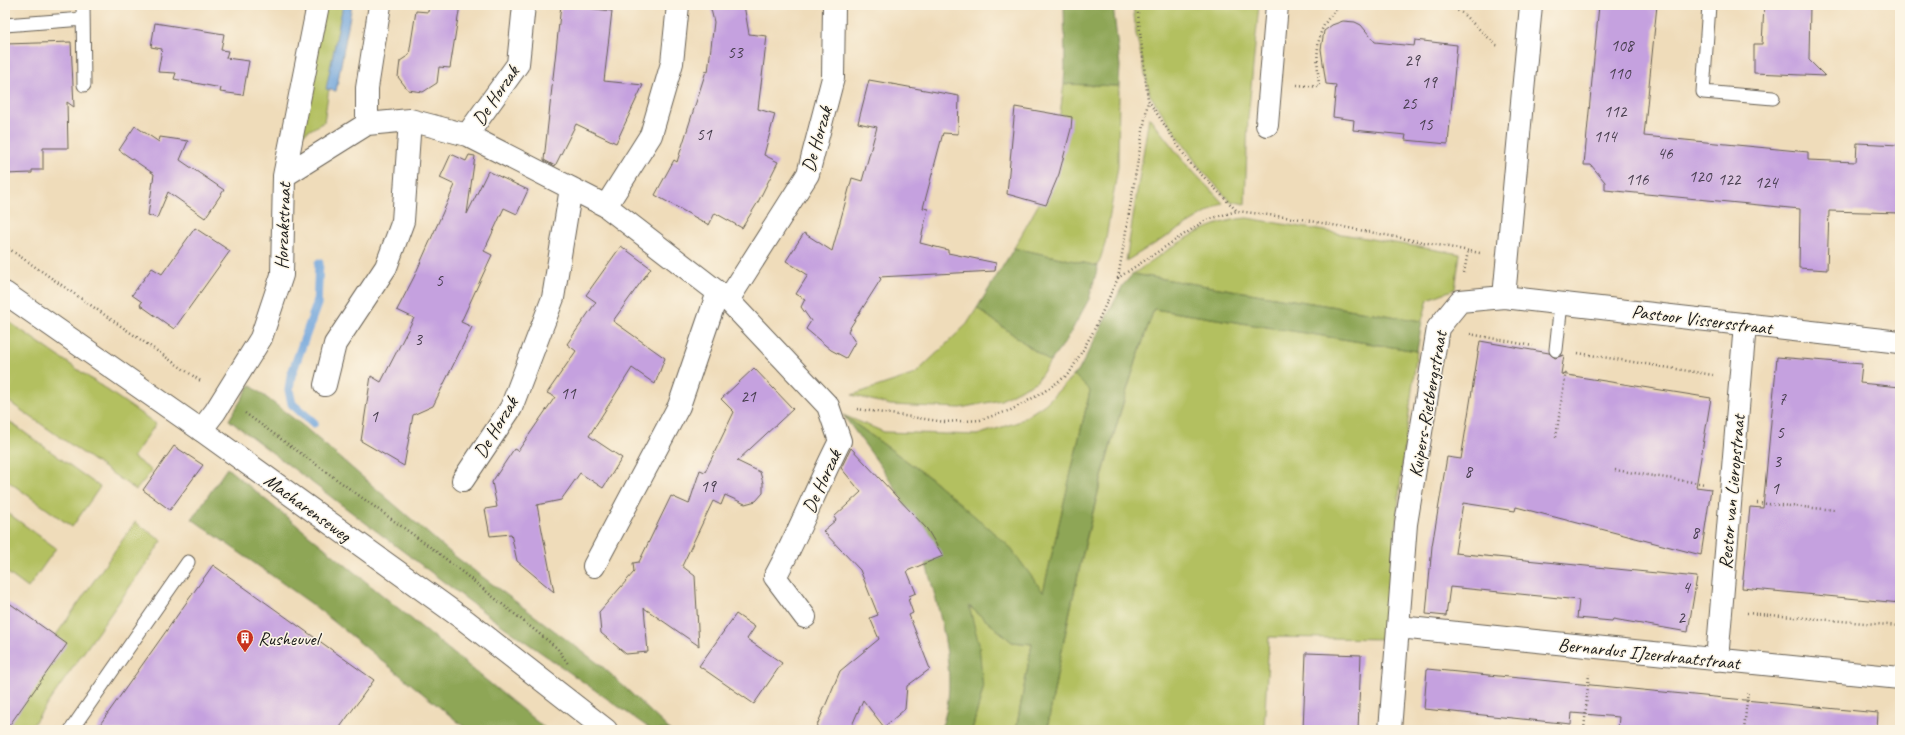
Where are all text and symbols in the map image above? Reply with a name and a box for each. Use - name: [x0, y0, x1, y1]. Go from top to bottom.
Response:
- house number: 108: [1611, 35, 1636, 56]
- house number: 53: [727, 42, 744, 63]
- house number: 29: [1404, 50, 1421, 71]
- street label: De Horzak: [467, 59, 526, 130]
- house number: 110: [1608, 63, 1632, 84]
- house number: 19: [1421, 72, 1438, 93]
- house number: 25: [1401, 93, 1418, 114]
- house number: 112: [1604, 101, 1628, 122]
- street label: De Horzak: [796, 102, 838, 175]
- house number: 15: [1417, 114, 1434, 135]
- house number: 51: [696, 124, 713, 145]
- house number: 114: [1594, 126, 1619, 147]
- house number: 46: [1657, 143, 1674, 164]
- house number: 120: [1689, 166, 1713, 187]
- house number: 116: [1626, 169, 1650, 190]
- house number: 122: [1718, 169, 1742, 190]
- house number: 124: [1755, 172, 1780, 193]
- street label: Horzakstraat: [269, 181, 297, 270]
- house number: 5: [435, 270, 444, 291]
- street label: Pastoor Vissersstraat: [1630, 299, 1775, 341]
- street label: Kuipers-Rietbergstraat: [1403, 328, 1453, 479]
- house number: 3: [414, 329, 423, 350]
- house number: 11: [560, 383, 577, 404]
- house number: 21: [740, 386, 757, 407]
- house number: 7: [1778, 389, 1787, 410]
- street label: De Horzak: [468, 391, 524, 462]
- house number: 1: [370, 406, 379, 427]
- street label: Rector van Lieropstraat: [1713, 412, 1751, 570]
- house number: 5: [1776, 422, 1785, 443]
- street label: De Horzak: [797, 444, 848, 517]
- house number: 3: [1773, 451, 1782, 472]
- house number: 8: [1464, 461, 1474, 482]
- street label: Macharenseweg: [259, 468, 357, 548]
- house number: 19: [700, 476, 717, 497]
- house number: 1: [1771, 478, 1780, 499]
- house number: 8: [1691, 522, 1701, 543]
- house number: 4: [1682, 577, 1692, 598]
- house number: 2: [1677, 607, 1686, 628]
- place label: Rusheuvel: [258, 627, 323, 651]
- building icon: Rusheuvel: [235, 628, 255, 653]
- street label: Bernardus IJzerdraatstraat: [1557, 633, 1743, 676]

